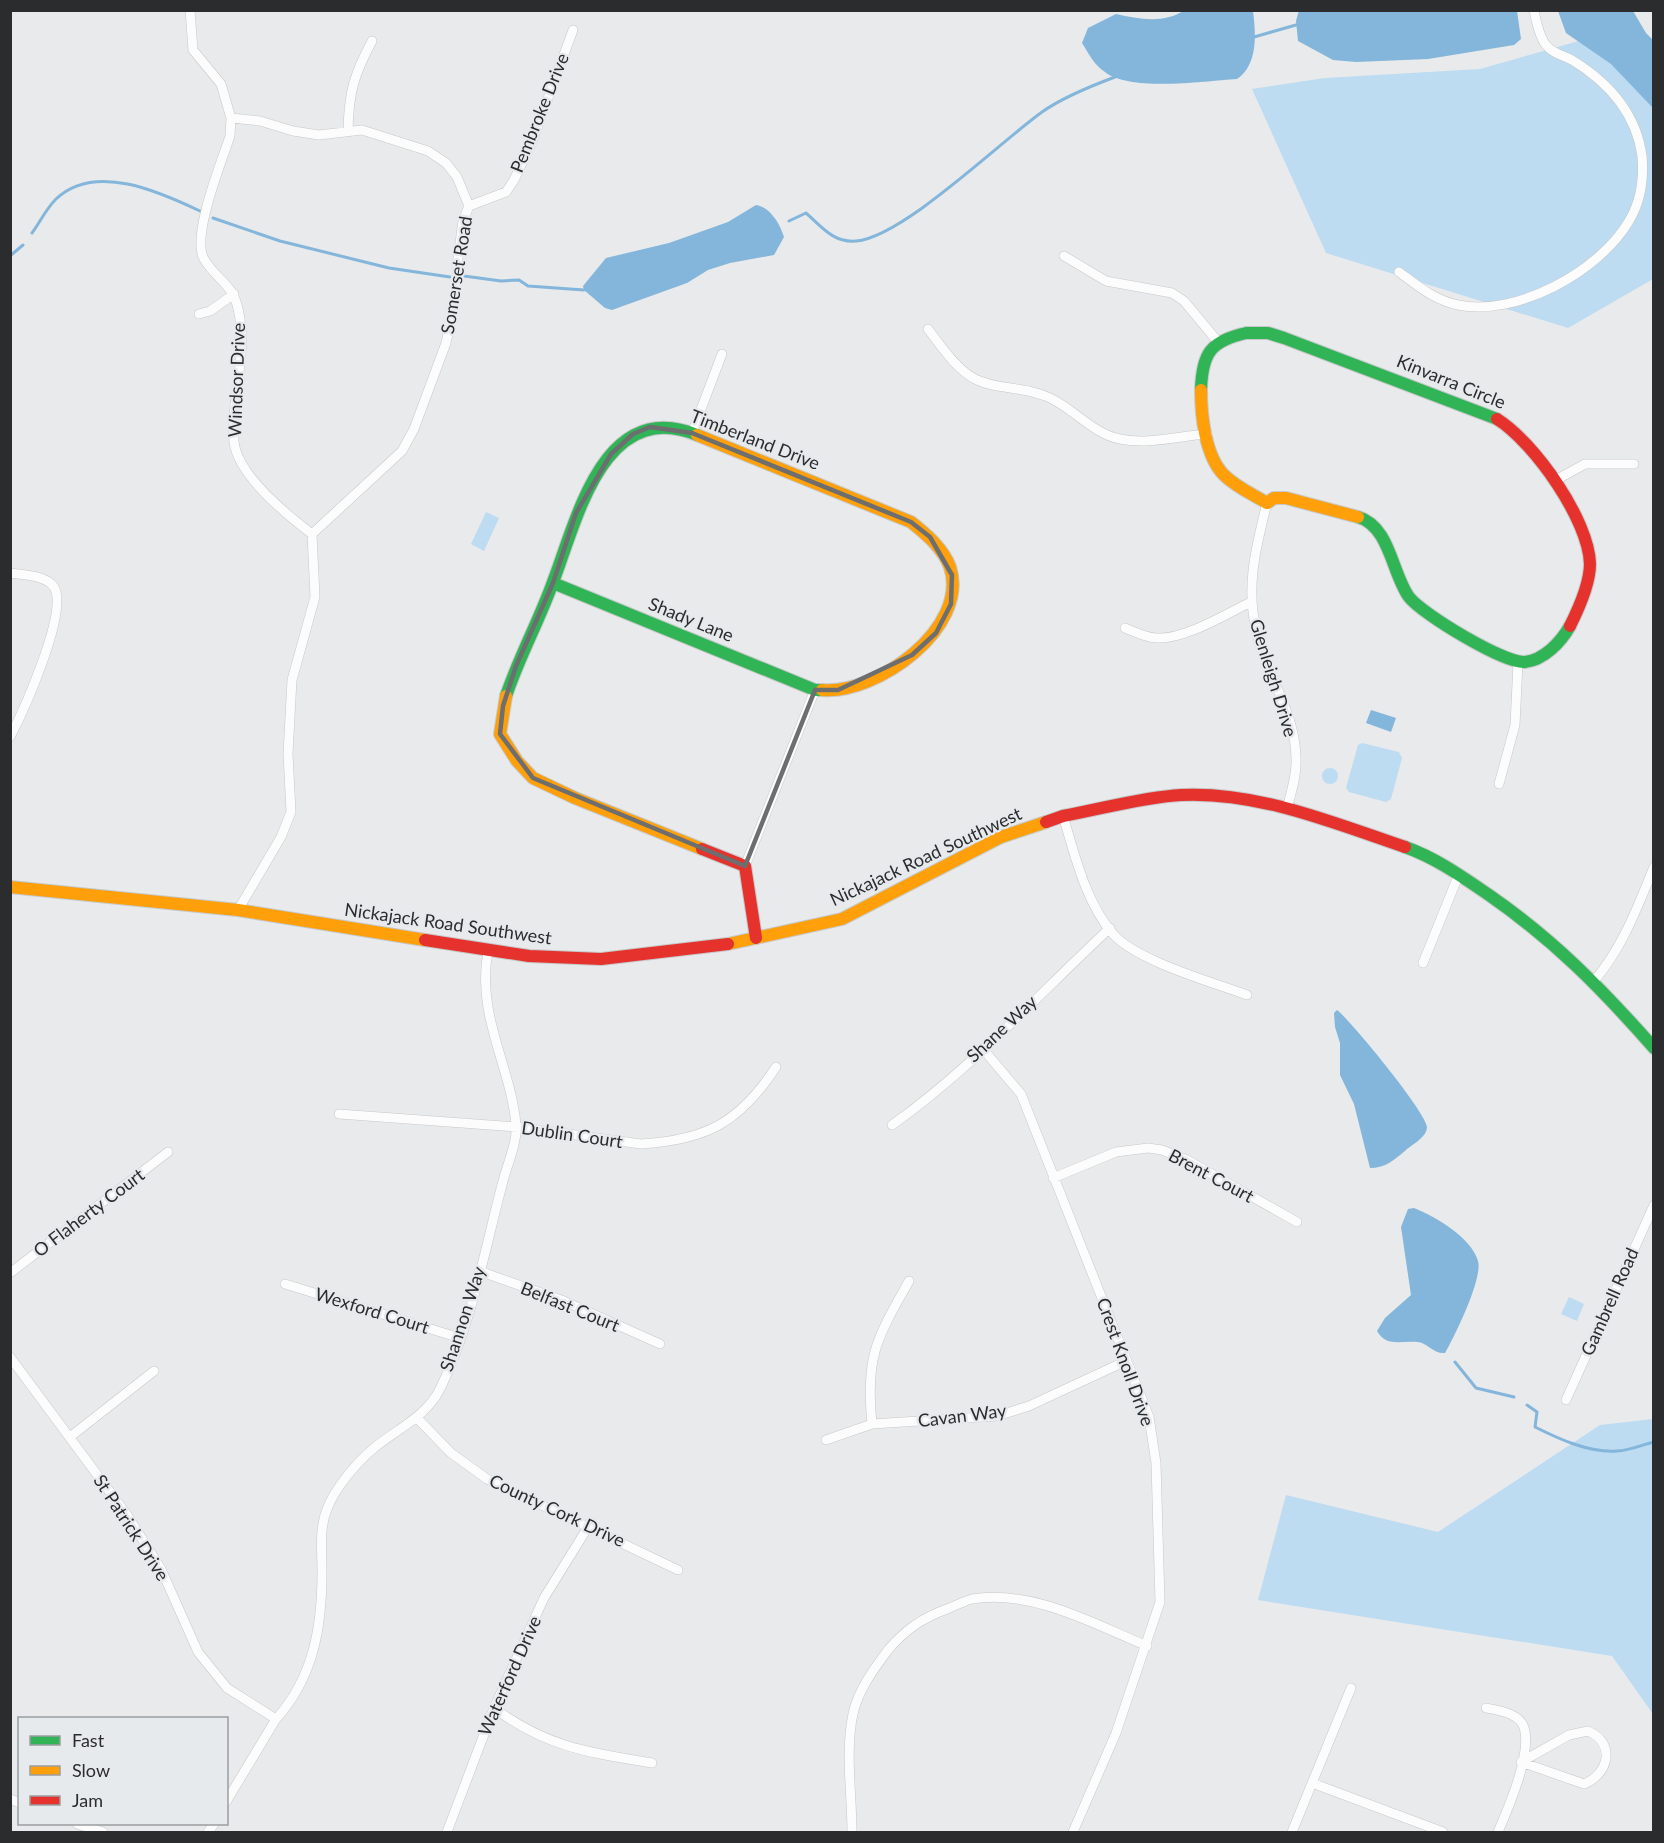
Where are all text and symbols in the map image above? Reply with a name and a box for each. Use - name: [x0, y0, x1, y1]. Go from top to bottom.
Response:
- street label: Pembroke Drive: [505, 50, 573, 176]
- street label: Somerset Road: [436, 214, 476, 335]
- street label: Windsor Drive: [223, 322, 249, 438]
- street label: Kinvarra Circle: [1394, 349, 1509, 413]
- street label: Timberland Drive: [688, 404, 823, 474]
- street label: Shady Lane: [646, 592, 737, 646]
- street label: Glenleigh Drive: [1246, 616, 1302, 739]
- street label: Nickajack Road Southwest: [826, 802, 1025, 910]
- street label: Nickajack Road Southwest: [343, 898, 554, 949]
- street label: Shane Way: [962, 990, 1042, 1066]
- street label: Dublin Court: [520, 1116, 625, 1152]
- street label: Brent Court: [1165, 1144, 1258, 1207]
- street label: O Flaherty Court: [29, 1163, 149, 1261]
- street label: Gambrell Road: [1576, 1244, 1643, 1359]
- street label: Shannon Way: [435, 1263, 490, 1374]
- street label: Belfast Court: [518, 1276, 623, 1336]
- street label: Wexford Court: [313, 1282, 433, 1338]
- street label: Crest Knoll Drive: [1093, 1295, 1159, 1429]
- street label: Cavan Way: [916, 1399, 1008, 1431]
- street label: County Cork Drive: [486, 1469, 629, 1551]
- street label: St Patrick Drive: [89, 1470, 174, 1585]
- street label: Waterford Drive: [473, 1612, 545, 1739]
- legend: [18, 1717, 228, 1825]
- text: Fast: [72, 1729, 105, 1751]
- text: Slow: [72, 1759, 110, 1781]
- text: Jam: [72, 1789, 103, 1811]

